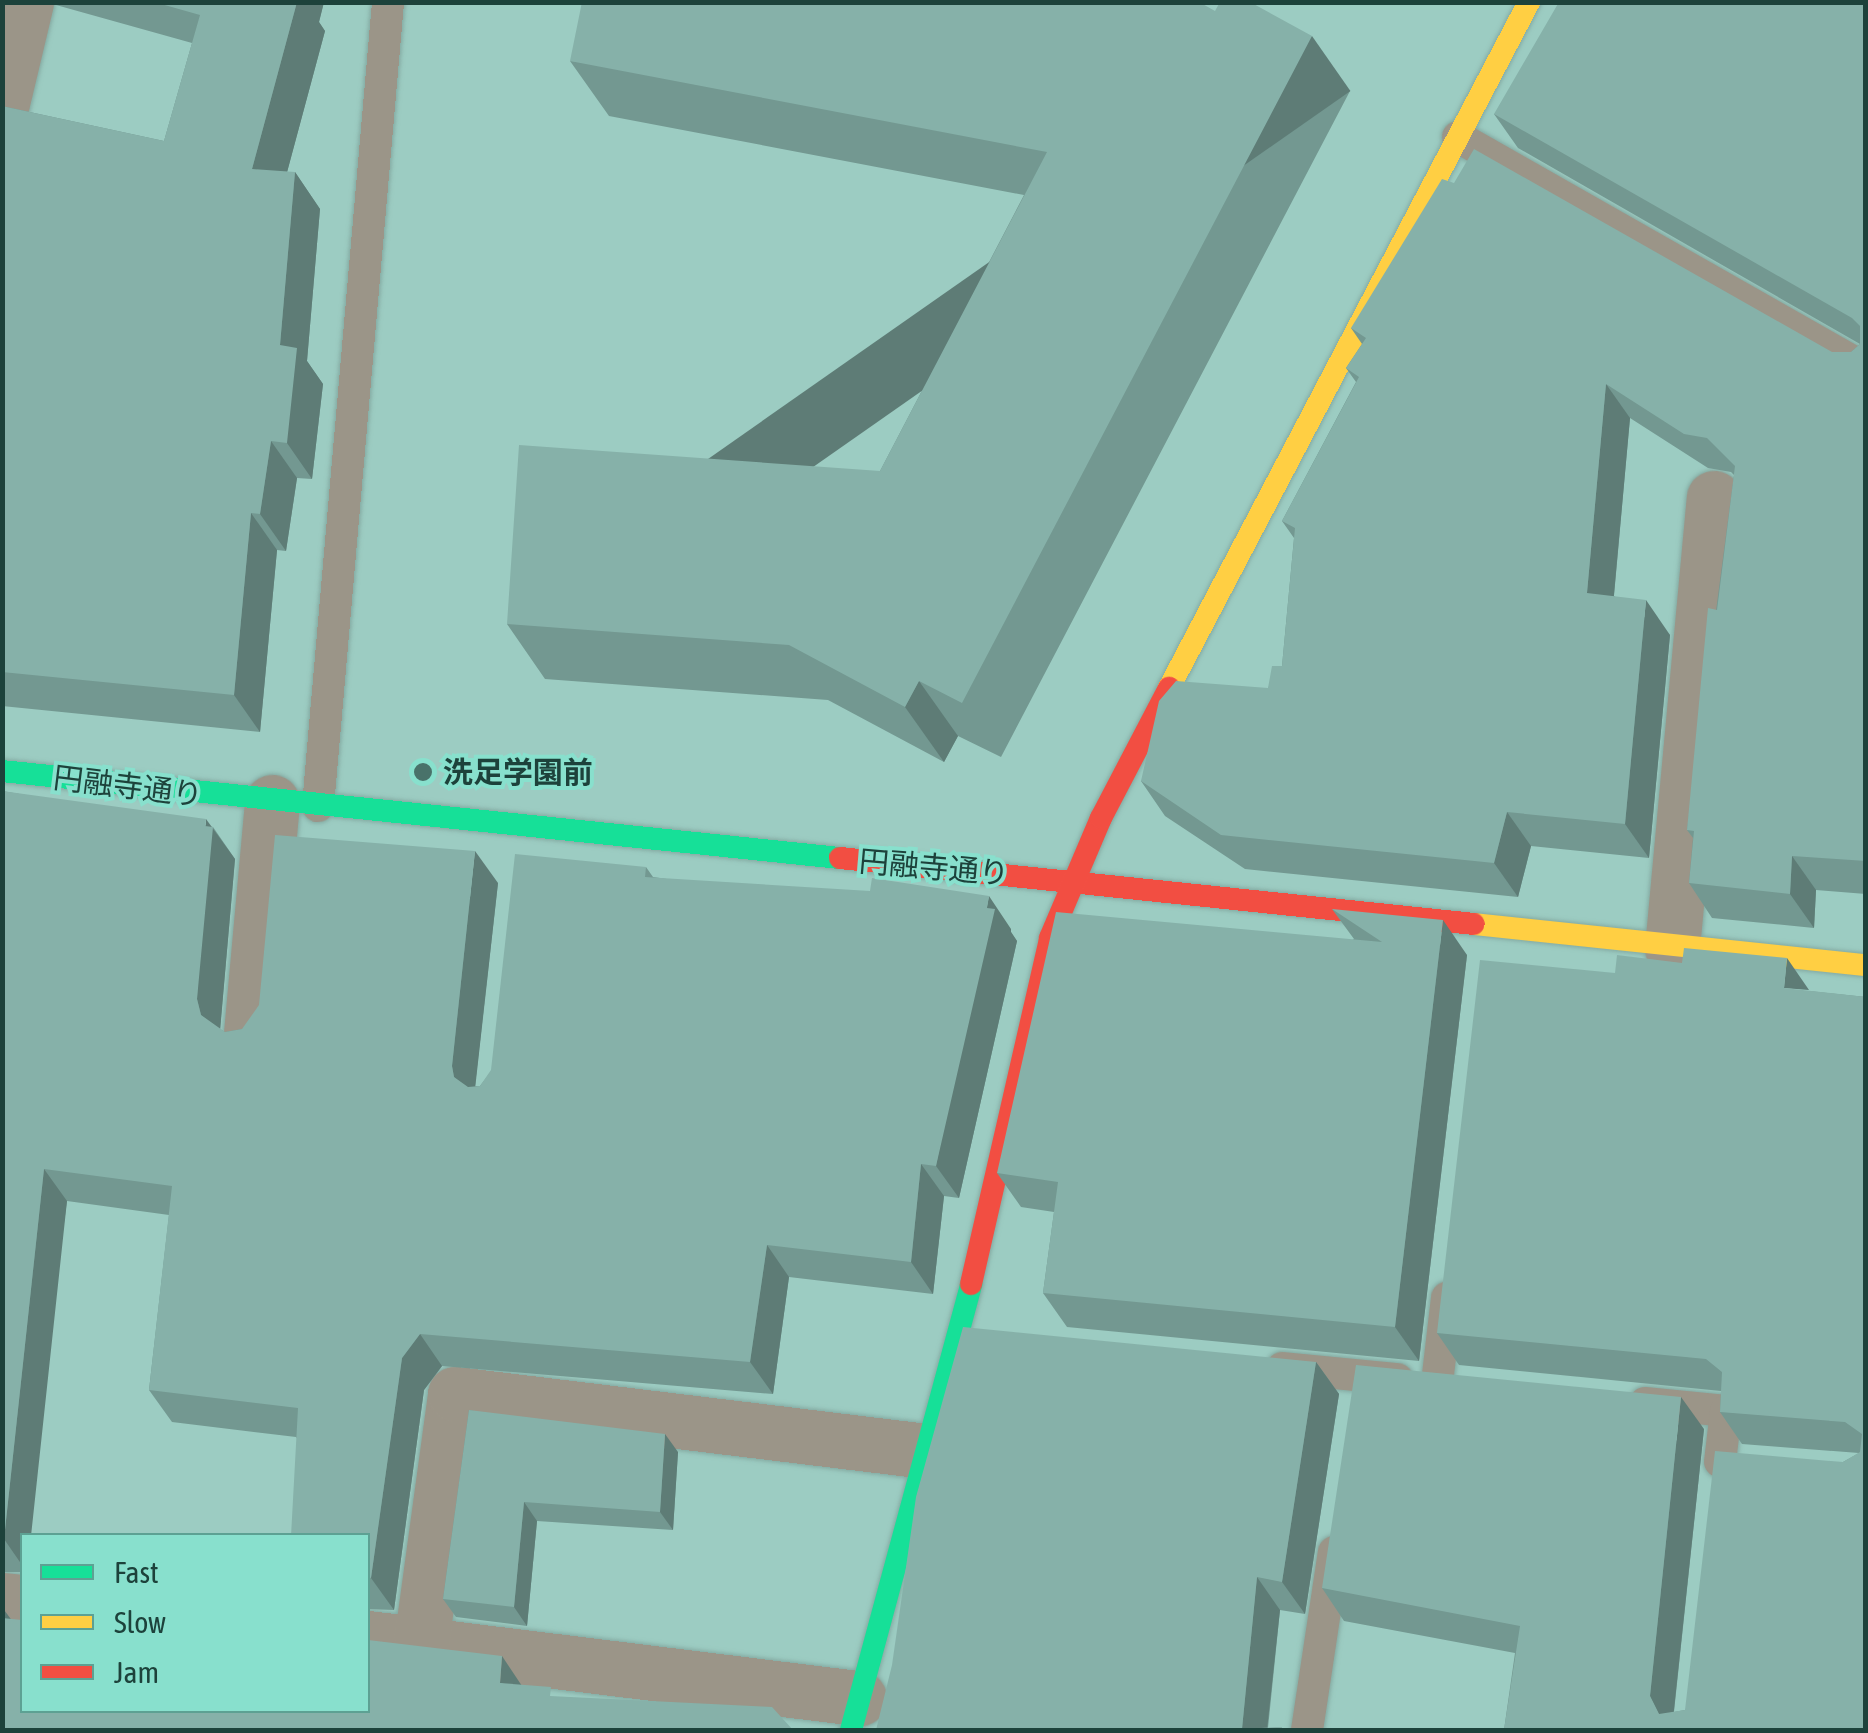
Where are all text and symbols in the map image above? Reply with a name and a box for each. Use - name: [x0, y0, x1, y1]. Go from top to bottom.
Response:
- place label: 洗足学園前: [443, 754, 593, 790]
- street label: 円融寺通り: [51, 759, 205, 813]
- marker: 洗足学園前: [412, 761, 434, 783]
- street label: 円融寺通り: [858, 843, 1010, 891]
- legend: [20, 1533, 370, 1713]
- text: Fast: [114, 1555, 159, 1589]
- text: Slow: [114, 1605, 166, 1639]
- text: Jam: [114, 1655, 159, 1689]

